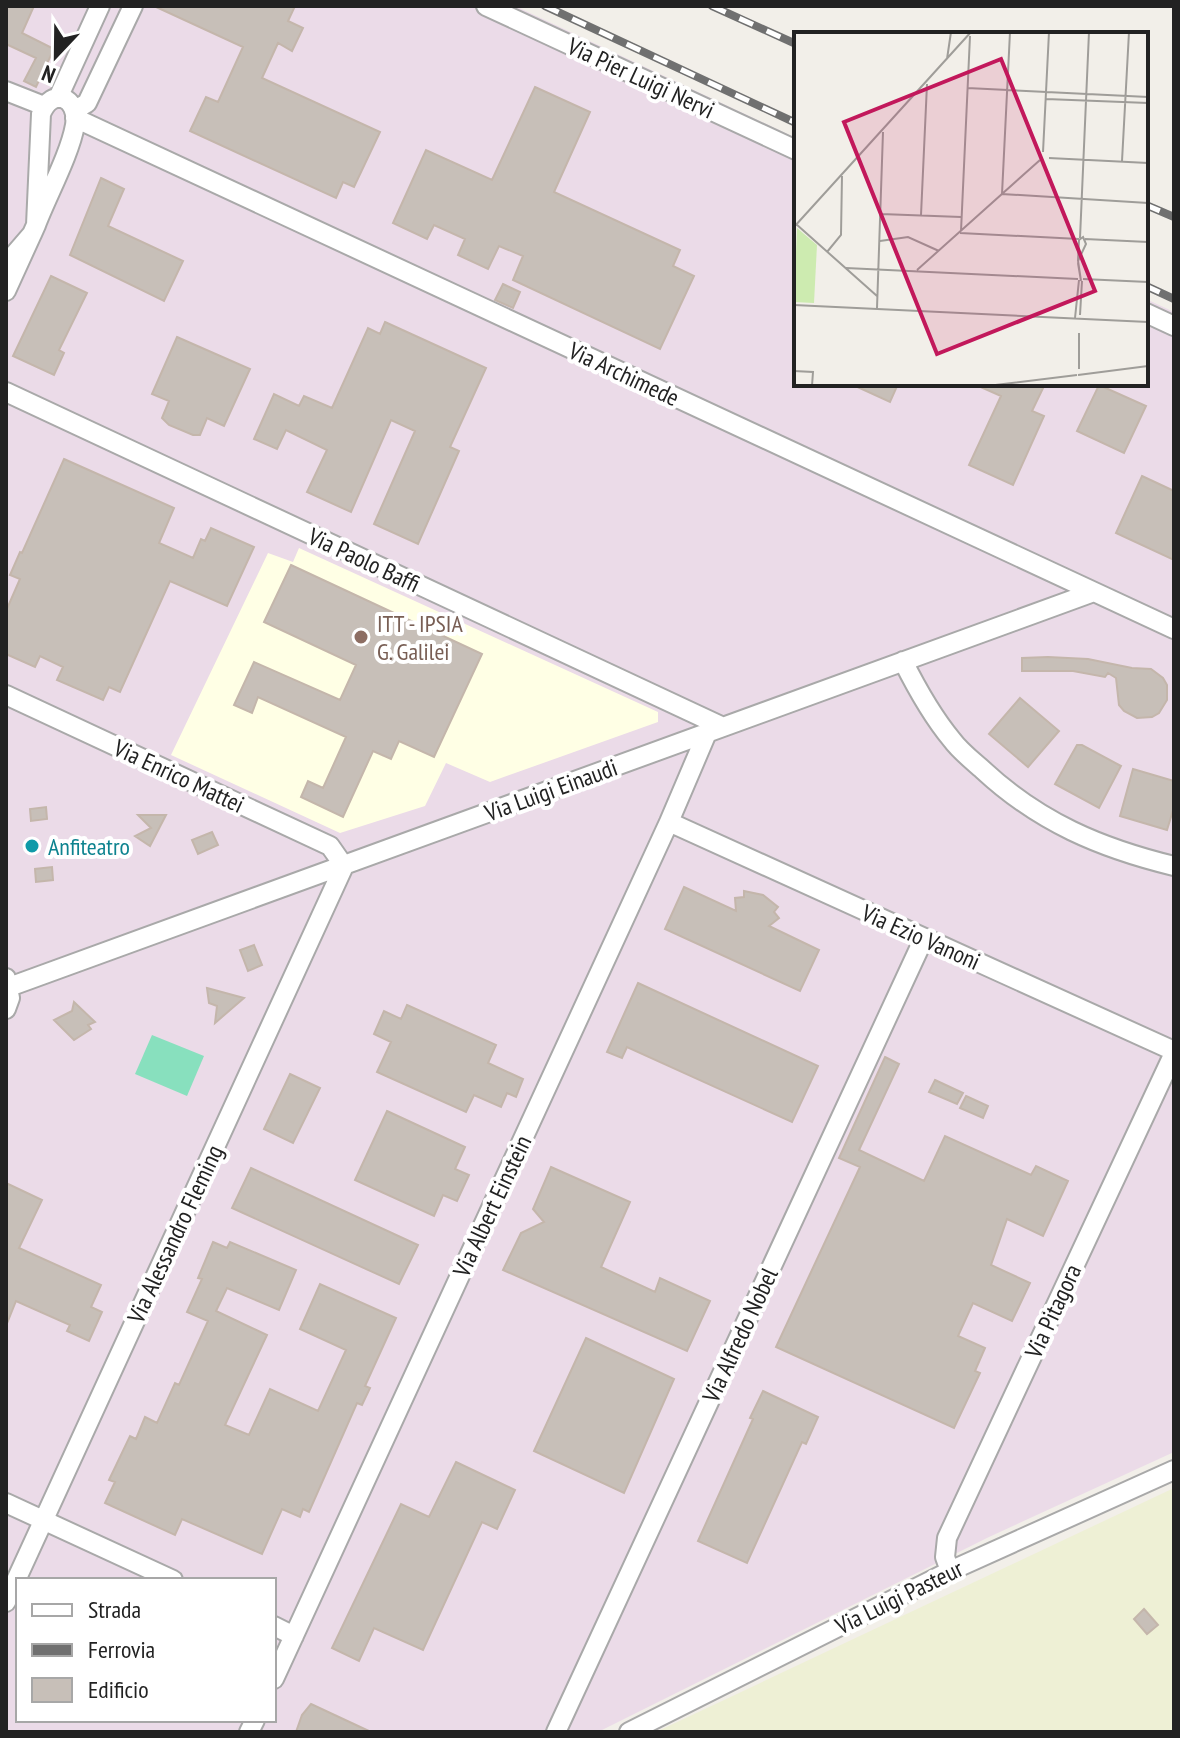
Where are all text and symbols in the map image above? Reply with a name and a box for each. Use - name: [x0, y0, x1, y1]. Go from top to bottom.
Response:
- north arrow: [16, 16, 96, 96]
- street label: Via Pier Luigi Nervi: [562, 30, 719, 126]
- inset map: [794, 32, 1148, 386]
- text: N: [38, 59, 59, 90]
- street label: Via Archimede: [563, 334, 684, 413]
- street label: Via Paolo Baffi: [302, 520, 425, 599]
- place label: ITT - IPSIA G. Galilei: [377, 608, 463, 667]
- marker: ITT - IPSIA G. Galilei: [352, 628, 370, 646]
- street label: Via Enrico Mattei: [108, 732, 249, 820]
- street label: Via Luigi Einaudi: [480, 752, 621, 829]
- place label: Anfiteatro: [48, 831, 130, 862]
- marker: Anfiteatro: [23, 837, 41, 855]
- street label: Via Ezio Vanoni: [856, 897, 985, 977]
- street label: Via Albert Einstein: [445, 1130, 538, 1283]
- street label: Via Alessandro Fleming: [120, 1140, 230, 1329]
- street label: Via Pitagora: [1017, 1259, 1088, 1364]
- street label: Via Alfredo Nobel: [695, 1262, 785, 1408]
- street label: Via Luigi Pasteur: [829, 1553, 968, 1642]
- legend: [16, 1578, 276, 1722]
- text: Strada: [88, 1594, 141, 1625]
- text: Ferrovia: [88, 1634, 155, 1665]
- text: Edificio: [88, 1674, 149, 1705]

